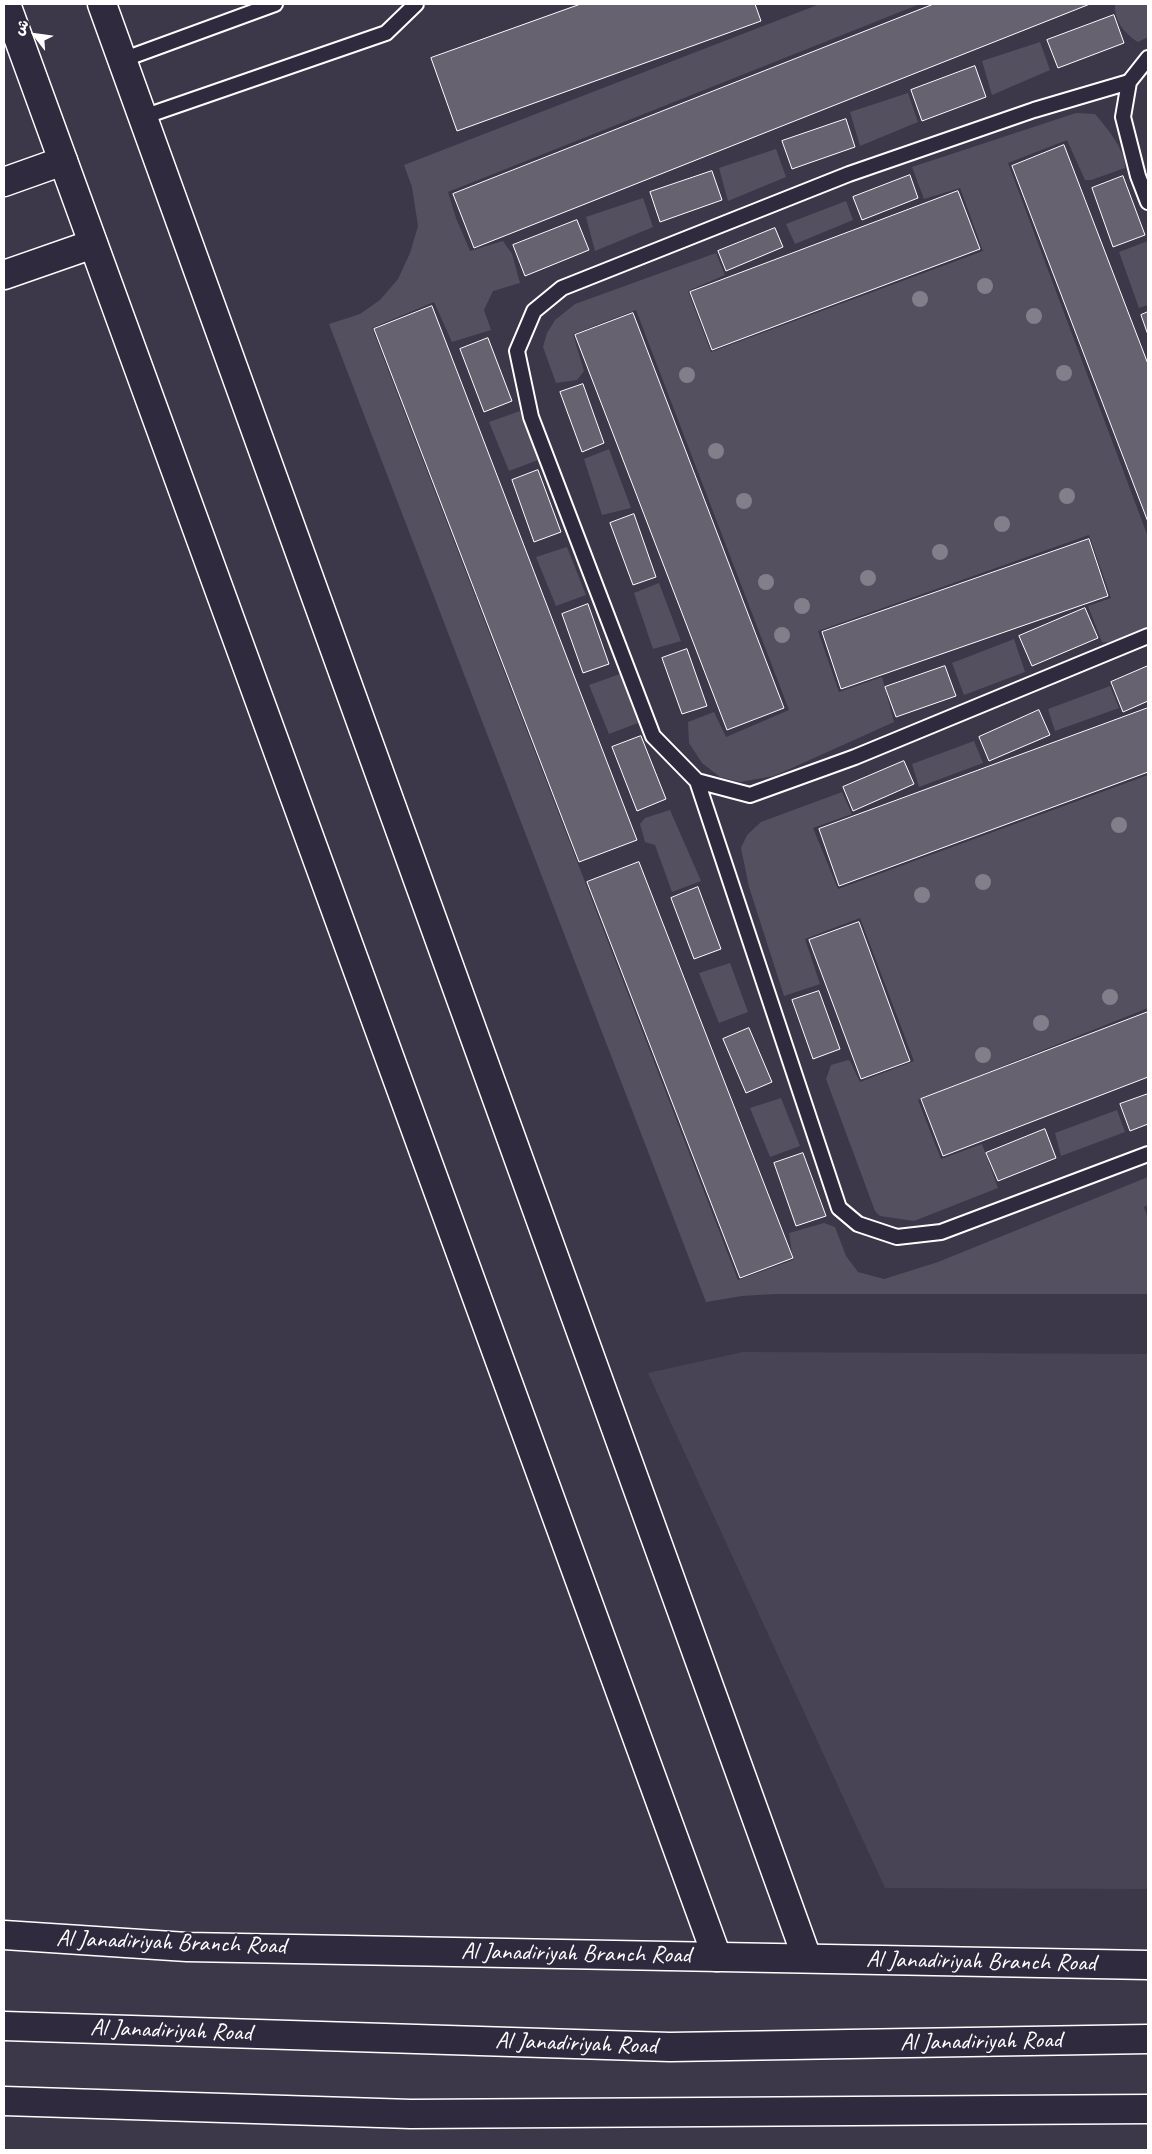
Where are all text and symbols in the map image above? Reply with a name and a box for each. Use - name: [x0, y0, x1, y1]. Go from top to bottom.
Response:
- north arrow: [10, 10, 60, 60]
- text: ش: [10, 16, 33, 38]
- street label: Al Janadiriyah Branch Road: [56, 1925, 286, 1961]
- street label: Al Janadiriyah Branch Road: [461, 1938, 691, 1970]
- street label: Al Janadiriyah Branch Road: [866, 1946, 1096, 1978]
- street label: Al Janadiriyah Road: [90, 2014, 252, 2048]
- street label: Al Janadiriyah Road: [900, 2026, 1062, 2058]
- street label: Al Janadiriyah Road: [495, 2027, 657, 2061]

